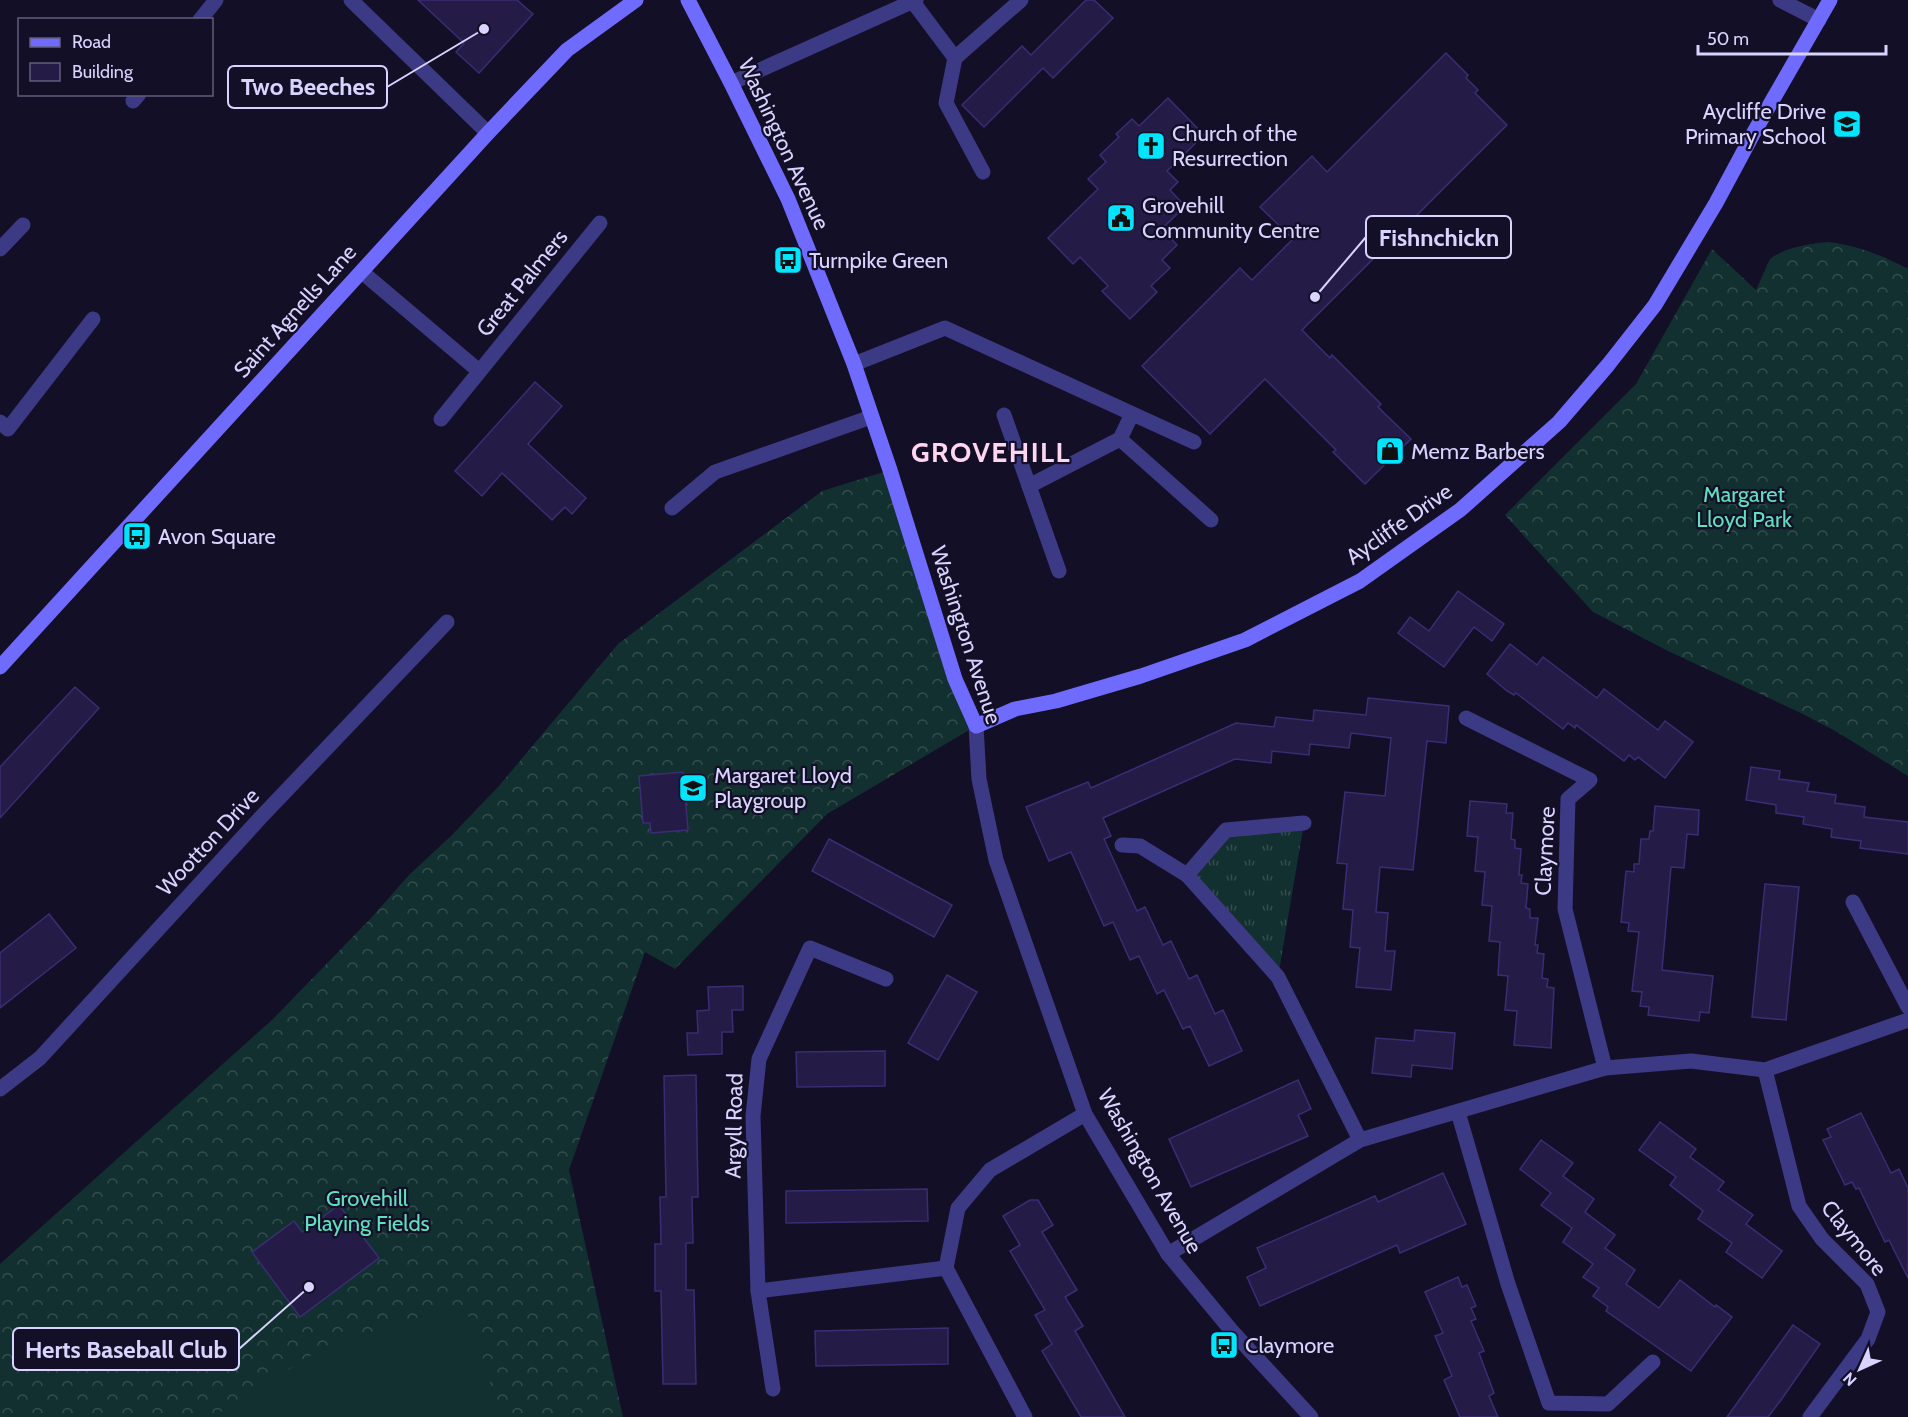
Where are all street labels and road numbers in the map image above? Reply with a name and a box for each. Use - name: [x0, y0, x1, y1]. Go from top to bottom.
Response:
- street label: Washington Avenue: [732, 54, 836, 234]
- street label: Great Palmers: [471, 224, 573, 342]
- street label: Saint Agnells Lane: [228, 239, 362, 383]
- street label: Aycliffe Drive: [1341, 478, 1457, 570]
- street label: Washington Avenue: [924, 542, 1008, 728]
- street label: Wootton Drive: [151, 783, 265, 901]
- street label: Claymore: [1529, 806, 1561, 896]
- street label: Argyll Road: [720, 1073, 748, 1179]
- street label: Washington Avenue: [1092, 1084, 1208, 1258]
- street label: Claymore: [1815, 1195, 1893, 1281]

